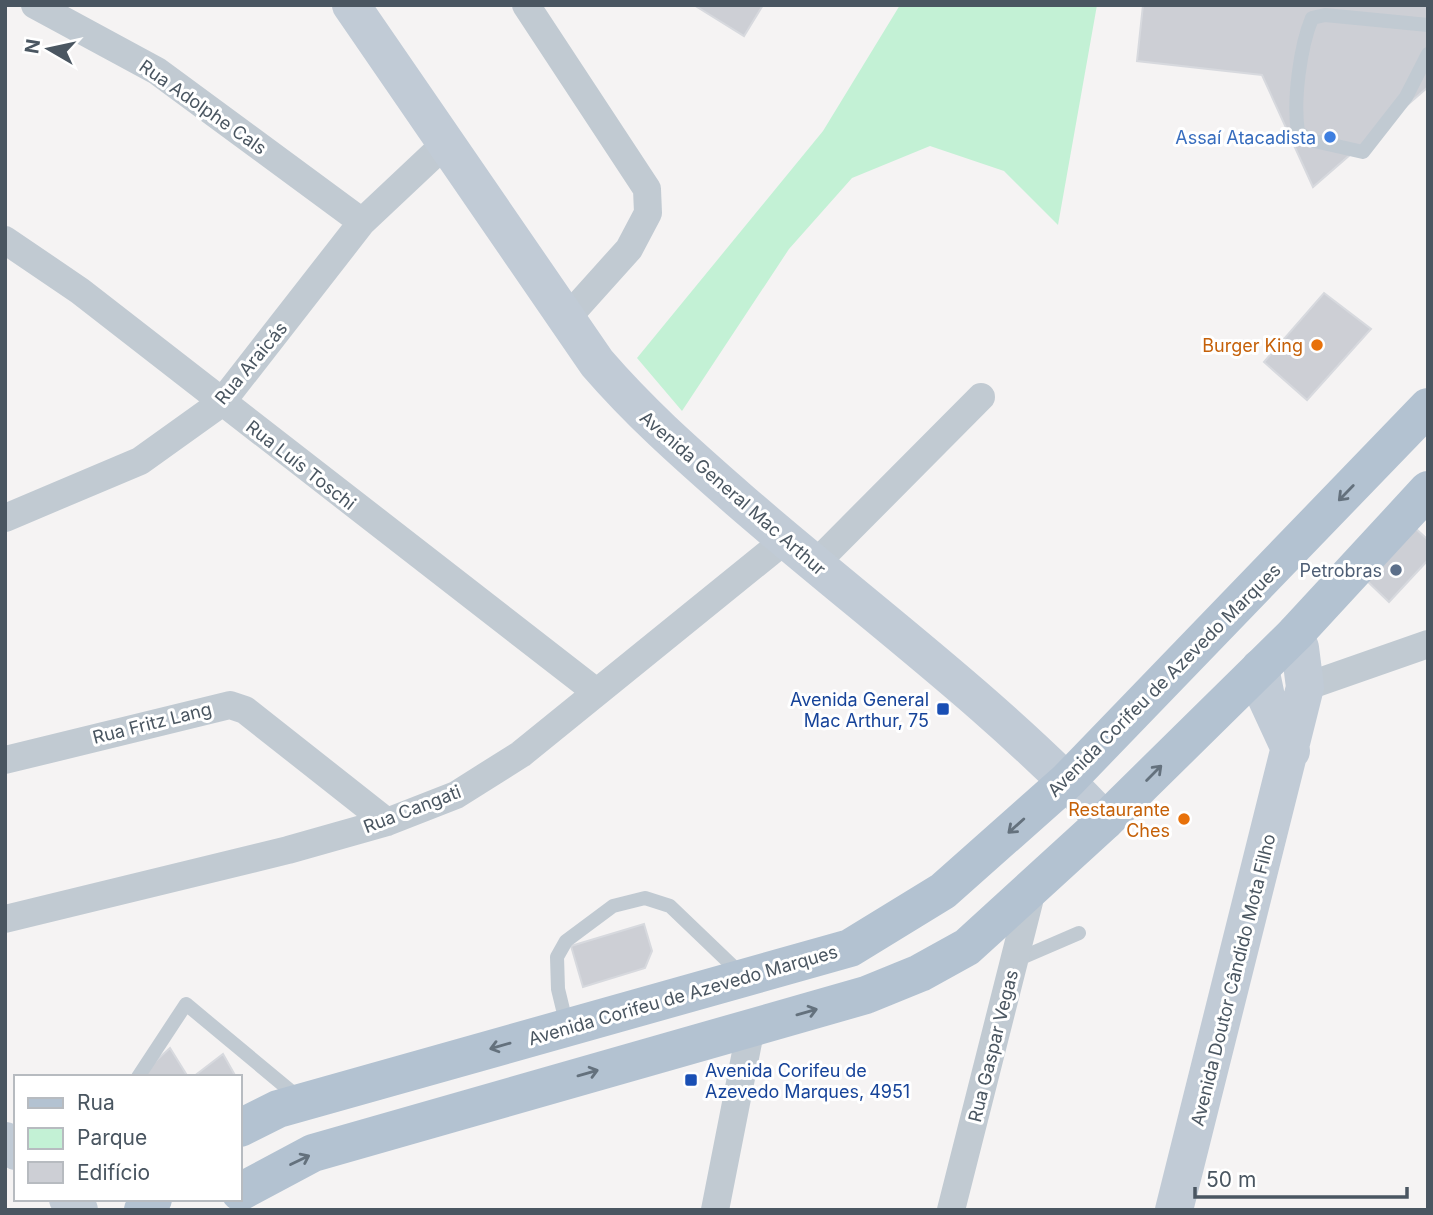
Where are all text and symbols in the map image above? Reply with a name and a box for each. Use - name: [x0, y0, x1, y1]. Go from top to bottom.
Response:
- north arrow: [14, 14, 84, 84]
- text: N: [20, 37, 45, 55]
- street label: Rua Adolphe Cals: [135, 55, 271, 159]
- place label: Assaí Atacadista: [1175, 127, 1316, 148]
- marker: Assaí Atacadista: [1322, 129, 1338, 145]
- street label: Rua Araicás: [210, 318, 292, 408]
- place label: Burger King: [1202, 335, 1303, 356]
- marker: Burger King: [1309, 337, 1325, 353]
- street label: Avenida General Mac Arthur: [636, 407, 830, 580]
- street label: Rua Luís Toschi: [242, 416, 360, 514]
- one-way arrow: [1338, 484, 1355, 501]
- street label: Avenida Corifeu de Azevedo Marques: [1043, 559, 1285, 801]
- place label: Petrobras: [1300, 560, 1382, 581]
- marker: Petrobras: [1388, 562, 1404, 578]
- place label: Avenida General Mac Arthur, 75: [790, 689, 929, 731]
- street label: Rua Fritz Lang: [90, 698, 214, 748]
- marker: Avenida General Mac Arthur, 75: [935, 701, 951, 717]
- one-way arrow: [1145, 765, 1162, 782]
- street label: Rua Cangati: [360, 781, 464, 837]
- place label: Restaurante Ches: [1068, 799, 1170, 841]
- marker: Restaurante Ches: [1176, 811, 1192, 827]
- one-way arrow: [1007, 818, 1025, 834]
- street label: Avenida Doutor Cândido Mota Filho: [1186, 832, 1280, 1128]
- street label: Avenida Corifeu de Azevedo Marques: [526, 941, 840, 1049]
- street label: Rua Gaspar Vegas: [964, 968, 1022, 1124]
- one-way arrow: [796, 1004, 818, 1017]
- one-way arrow: [489, 1041, 511, 1054]
- place label: Avenida Corifeu de Azevedo Marques, 4951: [705, 1060, 910, 1102]
- one-way arrow: [577, 1066, 599, 1079]
- marker: Avenida Corifeu de Azevedo Marques, 4951: [683, 1072, 699, 1088]
- legend: [14, 1075, 242, 1201]
- text: Rua: [77, 1090, 115, 1115]
- text: Parque: [77, 1125, 147, 1150]
- one-way arrow: [289, 1152, 310, 1166]
- scale bar: [1195, 1156, 1407, 1200]
- text: Edifício: [77, 1160, 150, 1185]
- text: 50 m: [1206, 1167, 1256, 1192]

